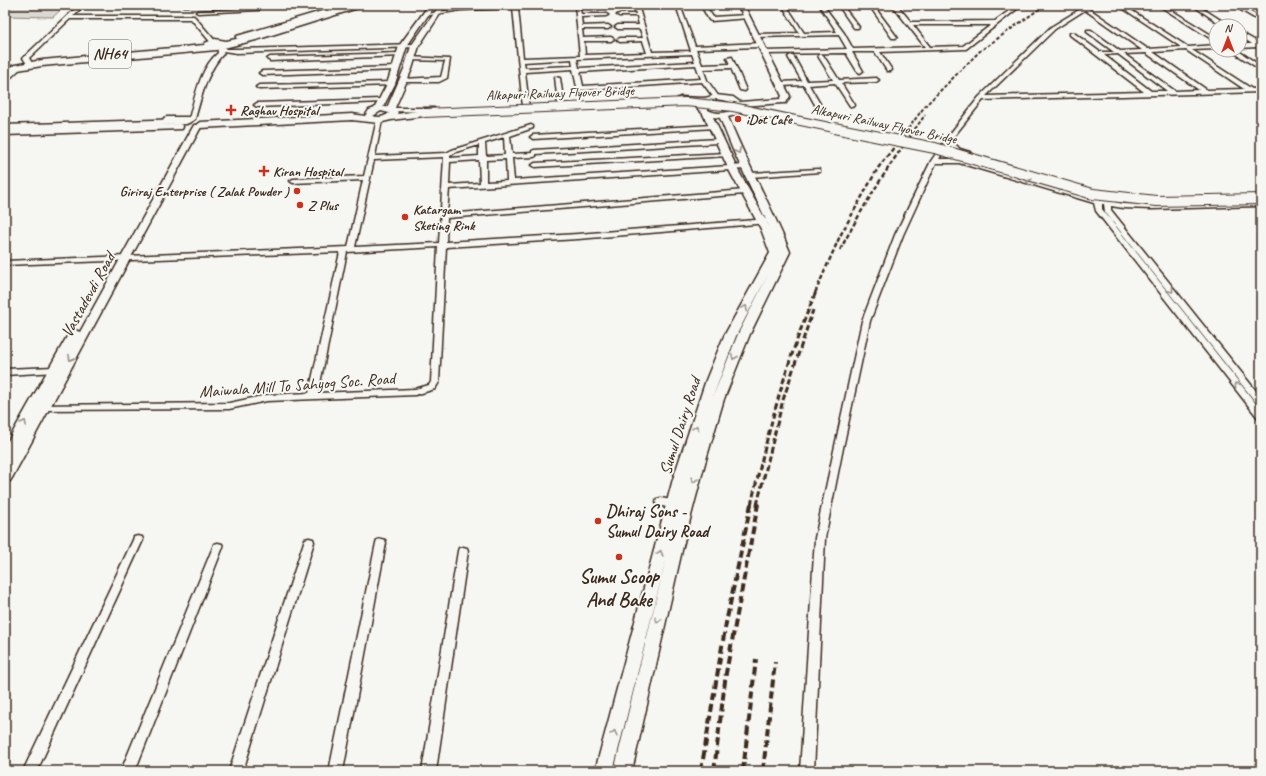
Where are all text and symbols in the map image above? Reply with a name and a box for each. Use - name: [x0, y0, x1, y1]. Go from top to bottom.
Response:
- north arrow: [1208, 18, 1248, 58]
- text: N: [1225, 21, 1234, 35]
- road number: NH64: [89, 40, 131, 68]
- street label: Alkapuri Railway Flyover Bridge: [486, 82, 636, 104]
- street label: Alkapuri Railway Flyover Bridge: [810, 100, 959, 148]
- place label: Raghav Hospital: [240, 102, 321, 119]
- marker: Raghav Hospital: [225, 104, 237, 116]
- place label: iDot Cafe: [746, 111, 793, 128]
- marker: iDot Cafe: [733, 114, 743, 124]
- one-way arrow: [733, 147, 741, 154]
- place label: Kiran Hospital: [273, 163, 345, 180]
- marker: Kiran Hospital: [258, 165, 270, 177]
- one-way arrow: [1026, 178, 1033, 187]
- place label: Giriraj Enterprise ( Zalak Powder ): [120, 183, 290, 200]
- marker: Giriraj Enterprise ( Zalak Powder ): [292, 186, 302, 196]
- place label: Z Plus: [308, 197, 340, 214]
- marker: Z Plus: [295, 200, 305, 210]
- place label: Katargam Sketing Rink: [413, 201, 476, 234]
- marker: Katargam Sketing Rink: [400, 212, 410, 222]
- street label: Vastadevdi Road: [56, 247, 121, 341]
- one-way arrow: [1167, 285, 1174, 292]
- one-way arrow: [740, 305, 747, 312]
- one-way arrow: [731, 353, 739, 360]
- one-way arrow: [68, 354, 76, 361]
- street label: Maiwala Mill To Sahyog Soc. Road: [198, 368, 398, 402]
- street label: Sumul Dairy Road: [654, 372, 707, 477]
- one-way arrow: [1235, 383, 1242, 390]
- one-way arrow: [20, 420, 27, 427]
- one-way arrow: [691, 425, 700, 432]
- one-way arrow: [690, 477, 698, 483]
- place label: Dhiraj Sons - Sumul Dairy Road: [606, 501, 712, 542]
- marker: Dhiraj Sons - Sumul Dairy Road: [593, 516, 603, 526]
- one-way arrow: [655, 550, 664, 557]
- marker: Sumu Scoop And Bake: [614, 552, 624, 562]
- place label: Sumu Scoop And Bake: [579, 564, 660, 612]
- one-way arrow: [655, 617, 663, 623]
- one-way arrow: [609, 730, 618, 737]

